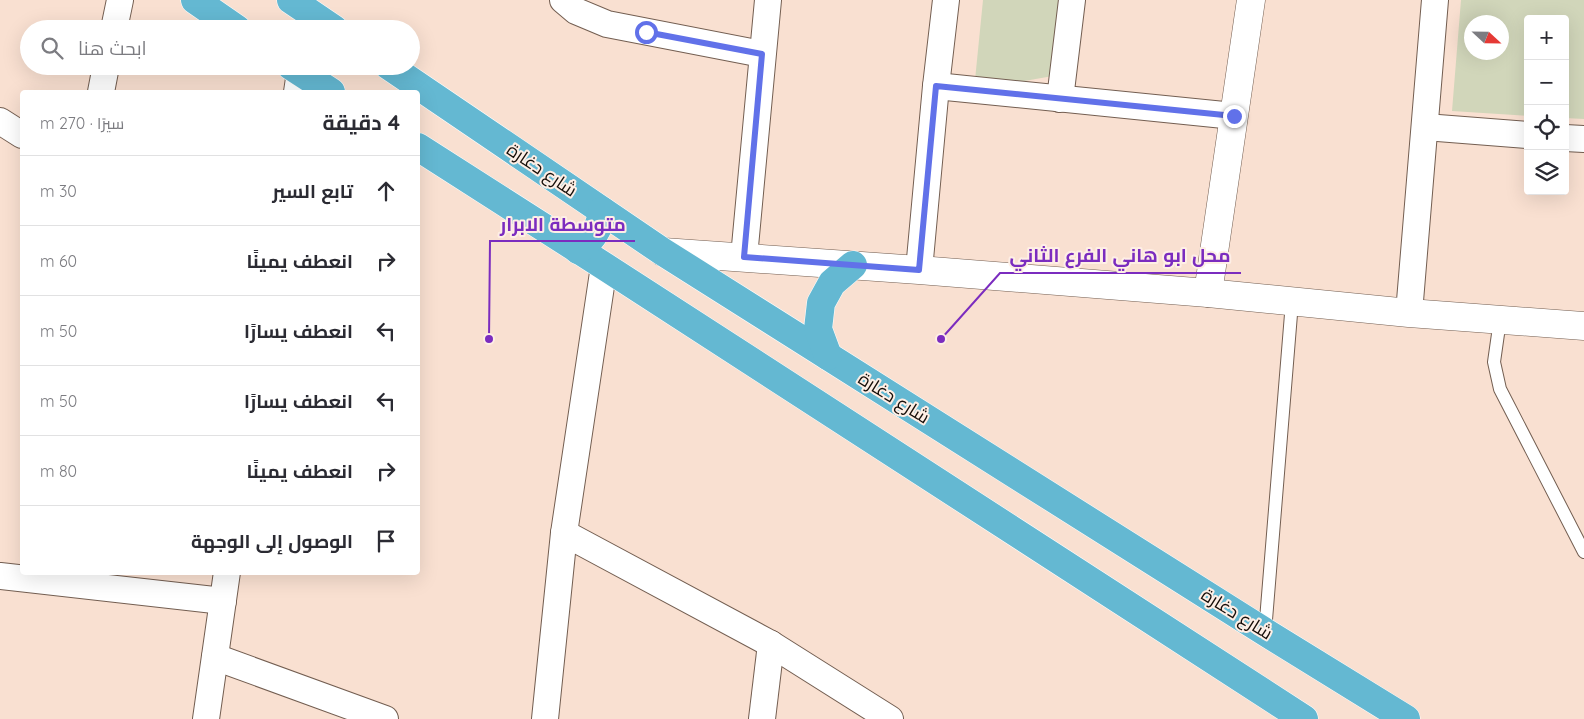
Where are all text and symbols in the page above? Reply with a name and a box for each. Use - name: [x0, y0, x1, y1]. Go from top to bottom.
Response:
- north arrow: [1464, 15, 1509, 60]
- map controls: [1524, 15, 1569, 195]
- button: +: [1524, 15, 1569, 60]
- search box: [20, 20, 420, 75]
- route start: [635, 21, 658, 44]
- icon: search: [38, 34, 66, 62]
- text: ابحث هنا: [78, 36, 147, 60]
- button: −: [1524, 60, 1569, 105]
- route end: [1223, 105, 1246, 128]
- button: locate: [1524, 105, 1569, 150]
- text: 4 دقيقة: [322, 109, 400, 135]
- text: سيرًا · 270 m: [40, 113, 124, 133]
- street label: شارع دغارة: [502, 138, 582, 202]
- button: layers: [1524, 150, 1569, 195]
- icon: ahead: [372, 177, 400, 205]
- text: تابع السير: [272, 179, 353, 203]
- text: 30 m: [40, 181, 77, 201]
- callout: متوسطة الابرار: [490, 207, 635, 241]
- text: متوسطة الابرار: [499, 212, 626, 236]
- callout: محل ابو هاني الفرع الثاني: [1000, 239, 1241, 273]
- text: محل ابو هاني الفرع الثاني: [1010, 243, 1230, 271]
- icon: right: [372, 247, 400, 275]
- text: انعطف يمينًا: [246, 249, 353, 273]
- text: 60 m: [40, 251, 77, 271]
- icon: left: [372, 317, 400, 345]
- text: انعطف يسارًا: [244, 319, 353, 343]
- text: 50 m: [40, 321, 77, 341]
- street label: شارع دغارة: [854, 367, 934, 429]
- icon: left: [372, 387, 400, 415]
- text: انعطف يسارًا: [244, 389, 353, 413]
- text: 50 m: [40, 391, 77, 411]
- icon: right: [372, 457, 400, 485]
- text: انعطف يمينًا: [246, 459, 353, 483]
- text: 80 m: [40, 461, 77, 481]
- icon: arrive: [372, 527, 400, 555]
- text: الوصول إلى الوجهة: [191, 529, 353, 553]
- street label: شارع دغارة: [1197, 583, 1277, 645]

